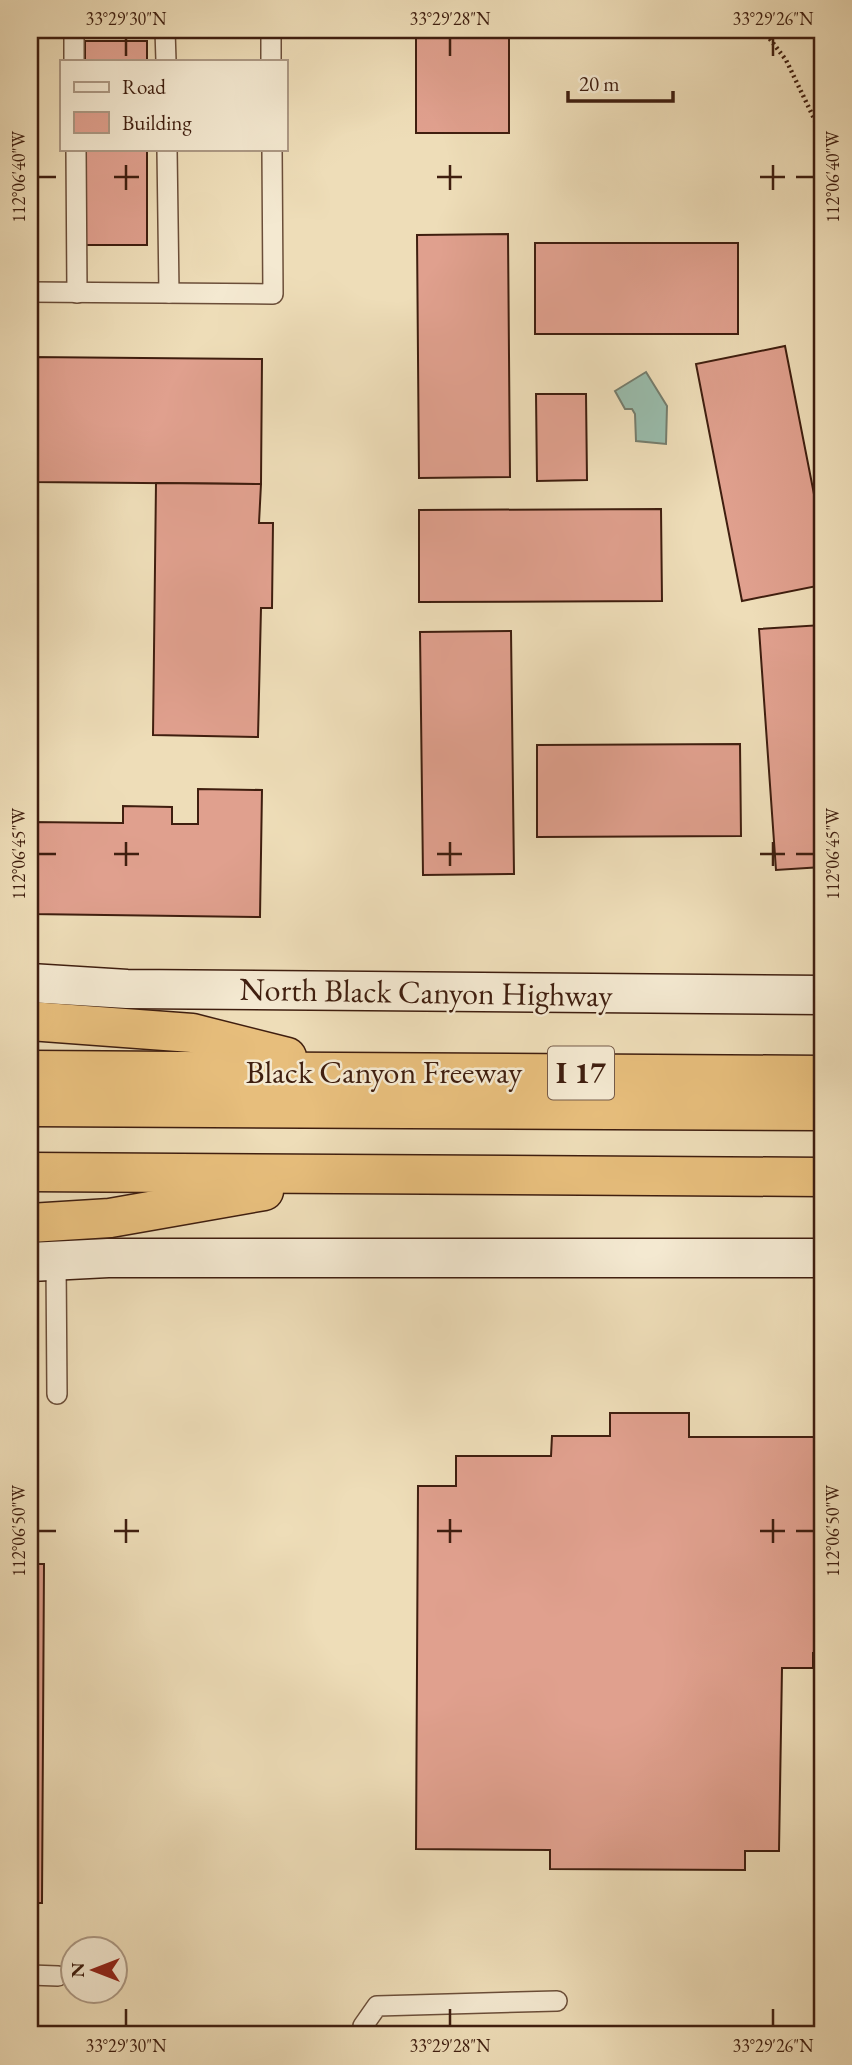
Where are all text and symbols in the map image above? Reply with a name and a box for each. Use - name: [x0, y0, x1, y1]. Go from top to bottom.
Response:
- text: 33°29'30"N: [86, 7, 167, 30]
- text: 33°29'28"N: [410, 7, 491, 30]
- text: 33°29'26"N: [733, 7, 814, 30]
- legend: [60, 60, 287, 150]
- scale bar: [568, 60, 674, 104]
- text: 20 m: [579, 70, 620, 97]
- text: Road: [122, 73, 166, 100]
- text: Building: [122, 109, 192, 136]
- text: 112°06'40"W: [7, 131, 30, 223]
- text: 112°06'40"W: [821, 131, 844, 223]
- text: 112°06'45"W: [7, 808, 30, 900]
- text: 112°06'45"W: [821, 808, 844, 900]
- street label: North Black Canyon Highway: [239, 968, 614, 1016]
- road number: I 17: [548, 1046, 614, 1100]
- street label: Black Canyon Freeway: [246, 1051, 523, 1093]
- text: 112°06'50"W: [7, 1485, 30, 1577]
- text: 112°06'50"W: [821, 1485, 844, 1577]
- north arrow: [60, 1936, 130, 2006]
- text: N: [65, 1962, 90, 1978]
- text: 33°29'30"N: [86, 2034, 167, 2057]
- text: 33°29'28"N: [410, 2034, 491, 2057]
- text: 33°29'26"N: [733, 2034, 814, 2057]

